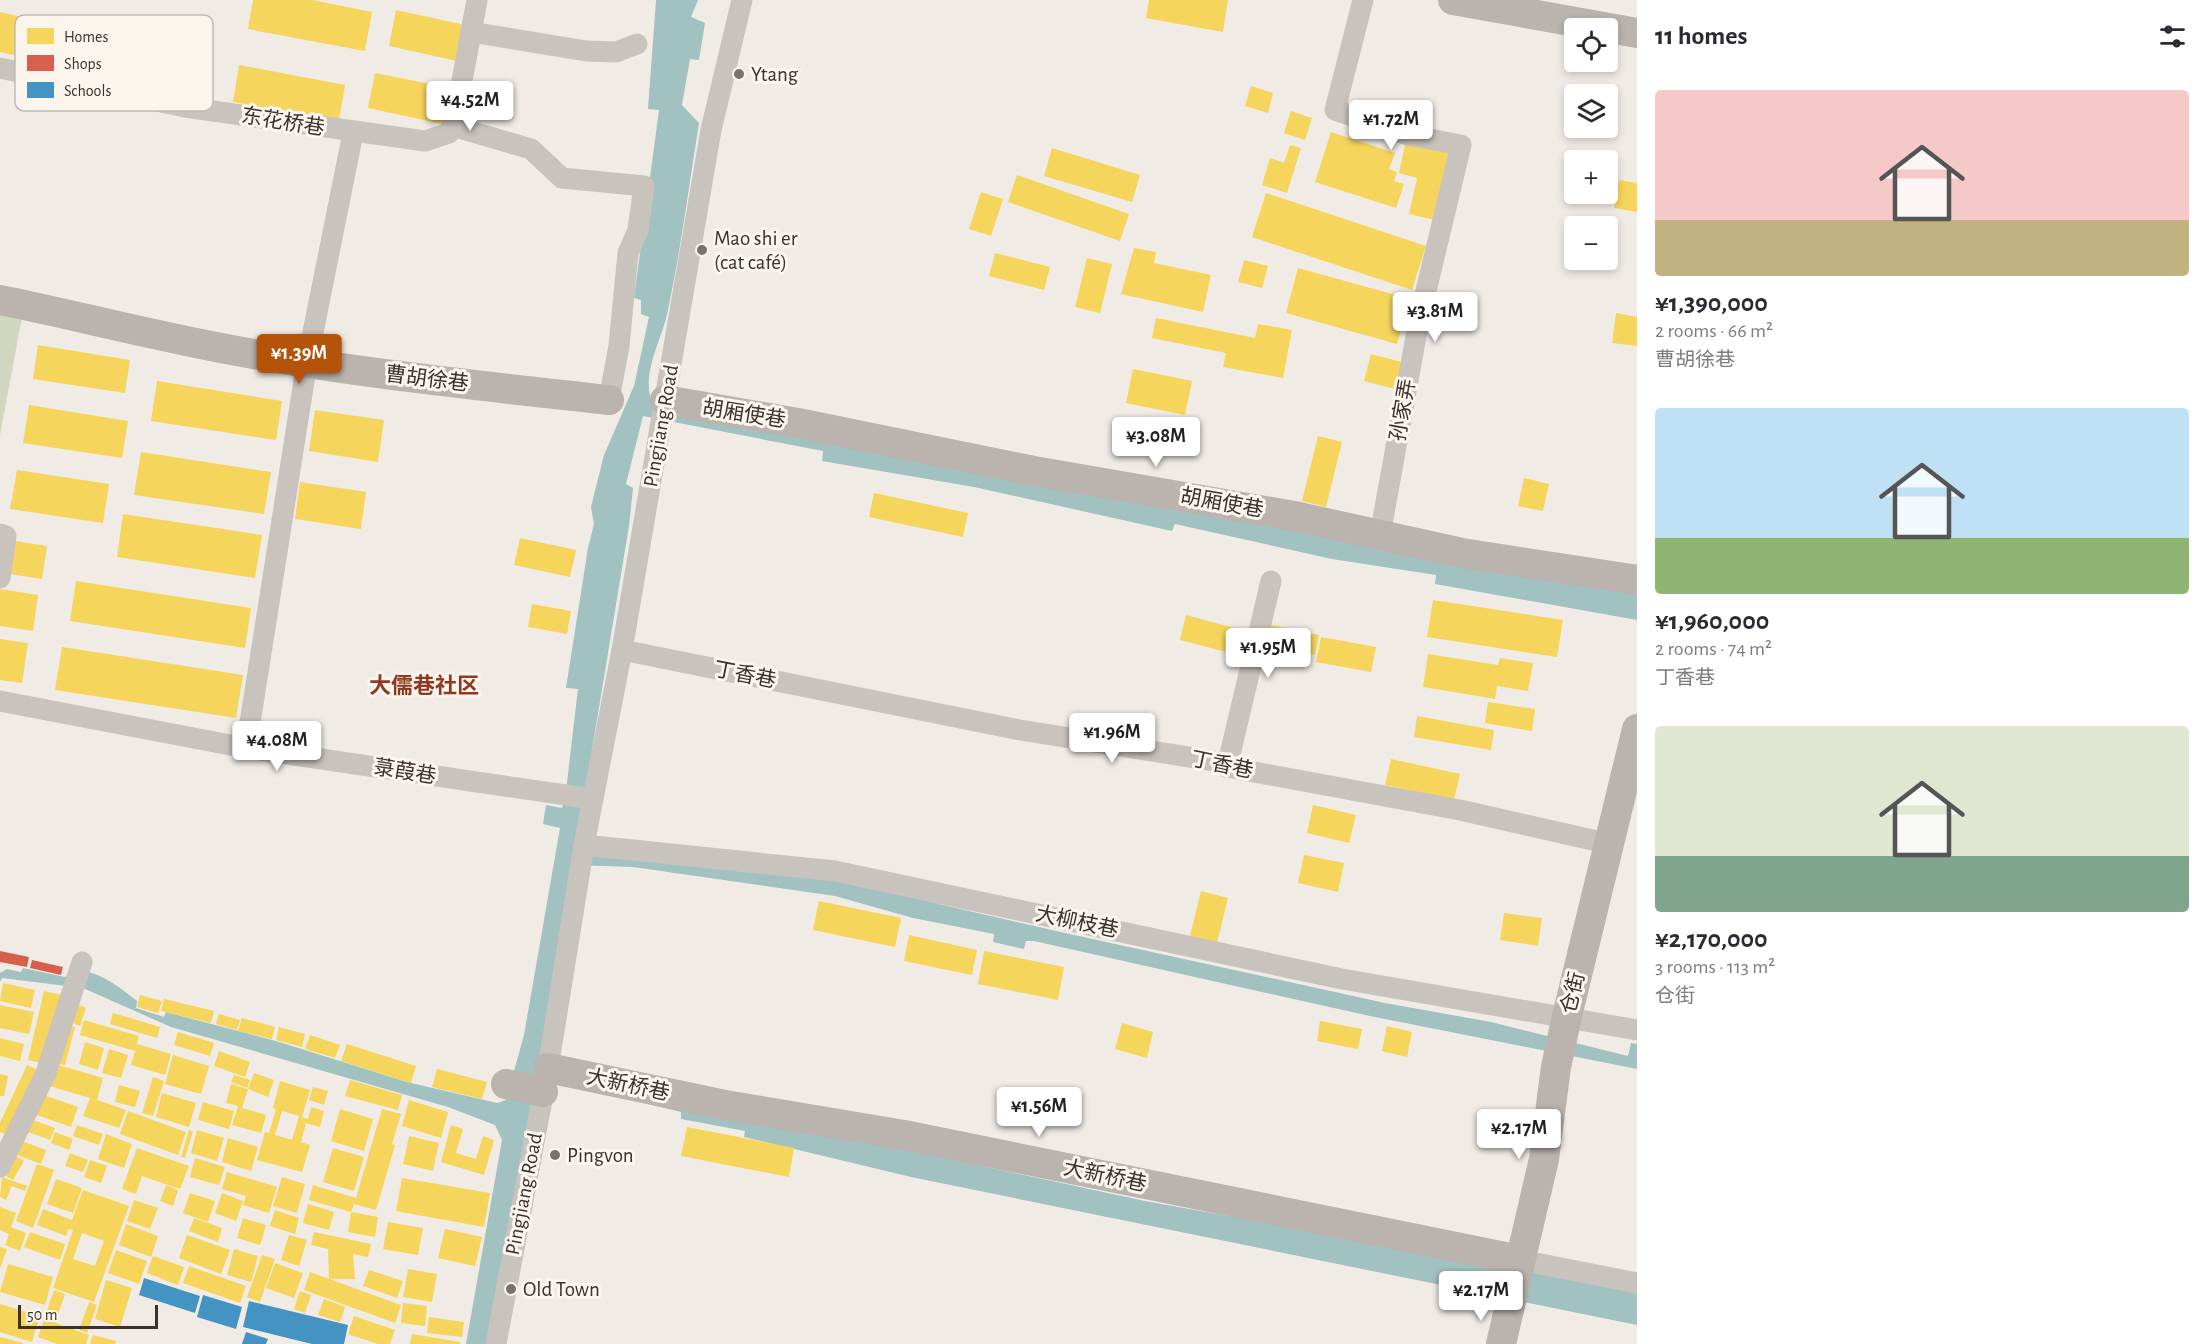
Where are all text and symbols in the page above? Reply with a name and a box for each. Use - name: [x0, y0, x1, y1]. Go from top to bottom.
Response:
- legend: [15, 15, 213, 111]
- map controls: [1564, 18, 1618, 270]
- button: locate: [1564, 18, 1618, 72]
- icon: filters: [2156, 20, 2189, 53]
- text: 11 homes: [1655, 23, 1747, 49]
- text: Homes: [64, 29, 108, 45]
- text: Shops: [64, 56, 102, 72]
- place label: Ytang: [751, 64, 799, 85]
- marker: Ytang: [732, 67, 746, 81]
- pin: ¥4.52M: [421, 81, 519, 132]
- text: Schools: [64, 83, 111, 99]
- button: layers: [1564, 84, 1618, 138]
- text: ¥4.52M: [440, 90, 500, 110]
- pin: ¥1.72M: [1342, 100, 1440, 151]
- street label: 东花桥巷: [240, 104, 326, 139]
- text: ¥1.72M: [1363, 109, 1419, 129]
- icon: home: [1868, 129, 1976, 237]
- button: +: [1564, 150, 1618, 204]
- button: −: [1564, 216, 1618, 270]
- place label: Mao shi er (cat café): [714, 228, 798, 273]
- marker: Mao shi er (cat café): [695, 243, 709, 257]
- text: ¥1,390,000: [1655, 290, 1768, 316]
- pin: ¥3.81M: [1386, 292, 1484, 343]
- text: ¥3.81M: [1407, 301, 1463, 321]
- text: 2 rooms · 66 m²: [1655, 321, 1773, 341]
- pin: ¥1.39M: [250, 334, 348, 385]
- text: ¥1.39M: [271, 343, 327, 363]
- text: 曹胡徐巷: [1655, 350, 1735, 370]
- street label: 曹胡徐巷: [384, 362, 470, 395]
- street label: Pingjiang Road: [640, 363, 682, 489]
- street label: 孙家弄: [1386, 377, 1419, 443]
- street label: 胡厢使巷: [701, 396, 787, 431]
- pin: ¥3.08M: [1107, 417, 1205, 468]
- text: ¥3.08M: [1126, 426, 1186, 446]
- icon: home: [1868, 447, 1976, 555]
- street label: 胡厢使巷: [1179, 484, 1265, 521]
- text: ¥1,960,000: [1655, 608, 1769, 634]
- pin: ¥1.95M: [1219, 628, 1317, 679]
- text: ¥1.95M: [1240, 637, 1296, 657]
- text: 2 rooms · 74 m²: [1655, 639, 1772, 659]
- street label: 丁香巷: [712, 658, 778, 691]
- text: 丁香巷: [1655, 668, 1715, 688]
- district label: 大儒巷社区: [369, 674, 479, 697]
- pin: ¥1.96M: [1063, 713, 1161, 764]
- pin: ¥4.08M: [228, 721, 326, 772]
- text: ¥1.96M: [1083, 722, 1141, 742]
- text: ¥4.08M: [246, 730, 308, 750]
- street label: 丁香巷: [1189, 747, 1255, 782]
- street label: 菉葭巷: [372, 756, 438, 787]
- icon: home: [1868, 765, 1976, 873]
- street label: 大柳枝巷: [1034, 902, 1120, 941]
- text: ¥2,170,000: [1655, 926, 1768, 952]
- text: 3 rooms · 113 m²: [1655, 957, 1775, 977]
- street label: 仓街: [1557, 970, 1588, 1016]
- text: 仓街: [1655, 986, 1695, 1006]
- street label: 大新桥巷: [585, 1065, 671, 1104]
- pin: ¥1.56M: [990, 1087, 1088, 1138]
- text: ¥1.56M: [1011, 1096, 1067, 1116]
- pin: ¥2.17M: [1470, 1109, 1568, 1160]
- text: ¥2.17M: [1491, 1118, 1547, 1138]
- street label: Pingjiang Road: [502, 1131, 546, 1257]
- place label: Pingvon: [567, 1145, 634, 1166]
- marker: Pingvon: [548, 1148, 562, 1162]
- street label: 大新桥巷: [1062, 1156, 1148, 1195]
- pin: ¥2.17M: [1432, 1271, 1530, 1322]
- place label: Old Town: [523, 1279, 600, 1300]
- text: ¥2.17M: [1453, 1280, 1509, 1300]
- marker: Old Town: [504, 1282, 518, 1296]
- scale bar: [18, 1302, 158, 1330]
- text: 50 m: [27, 1307, 58, 1323]

